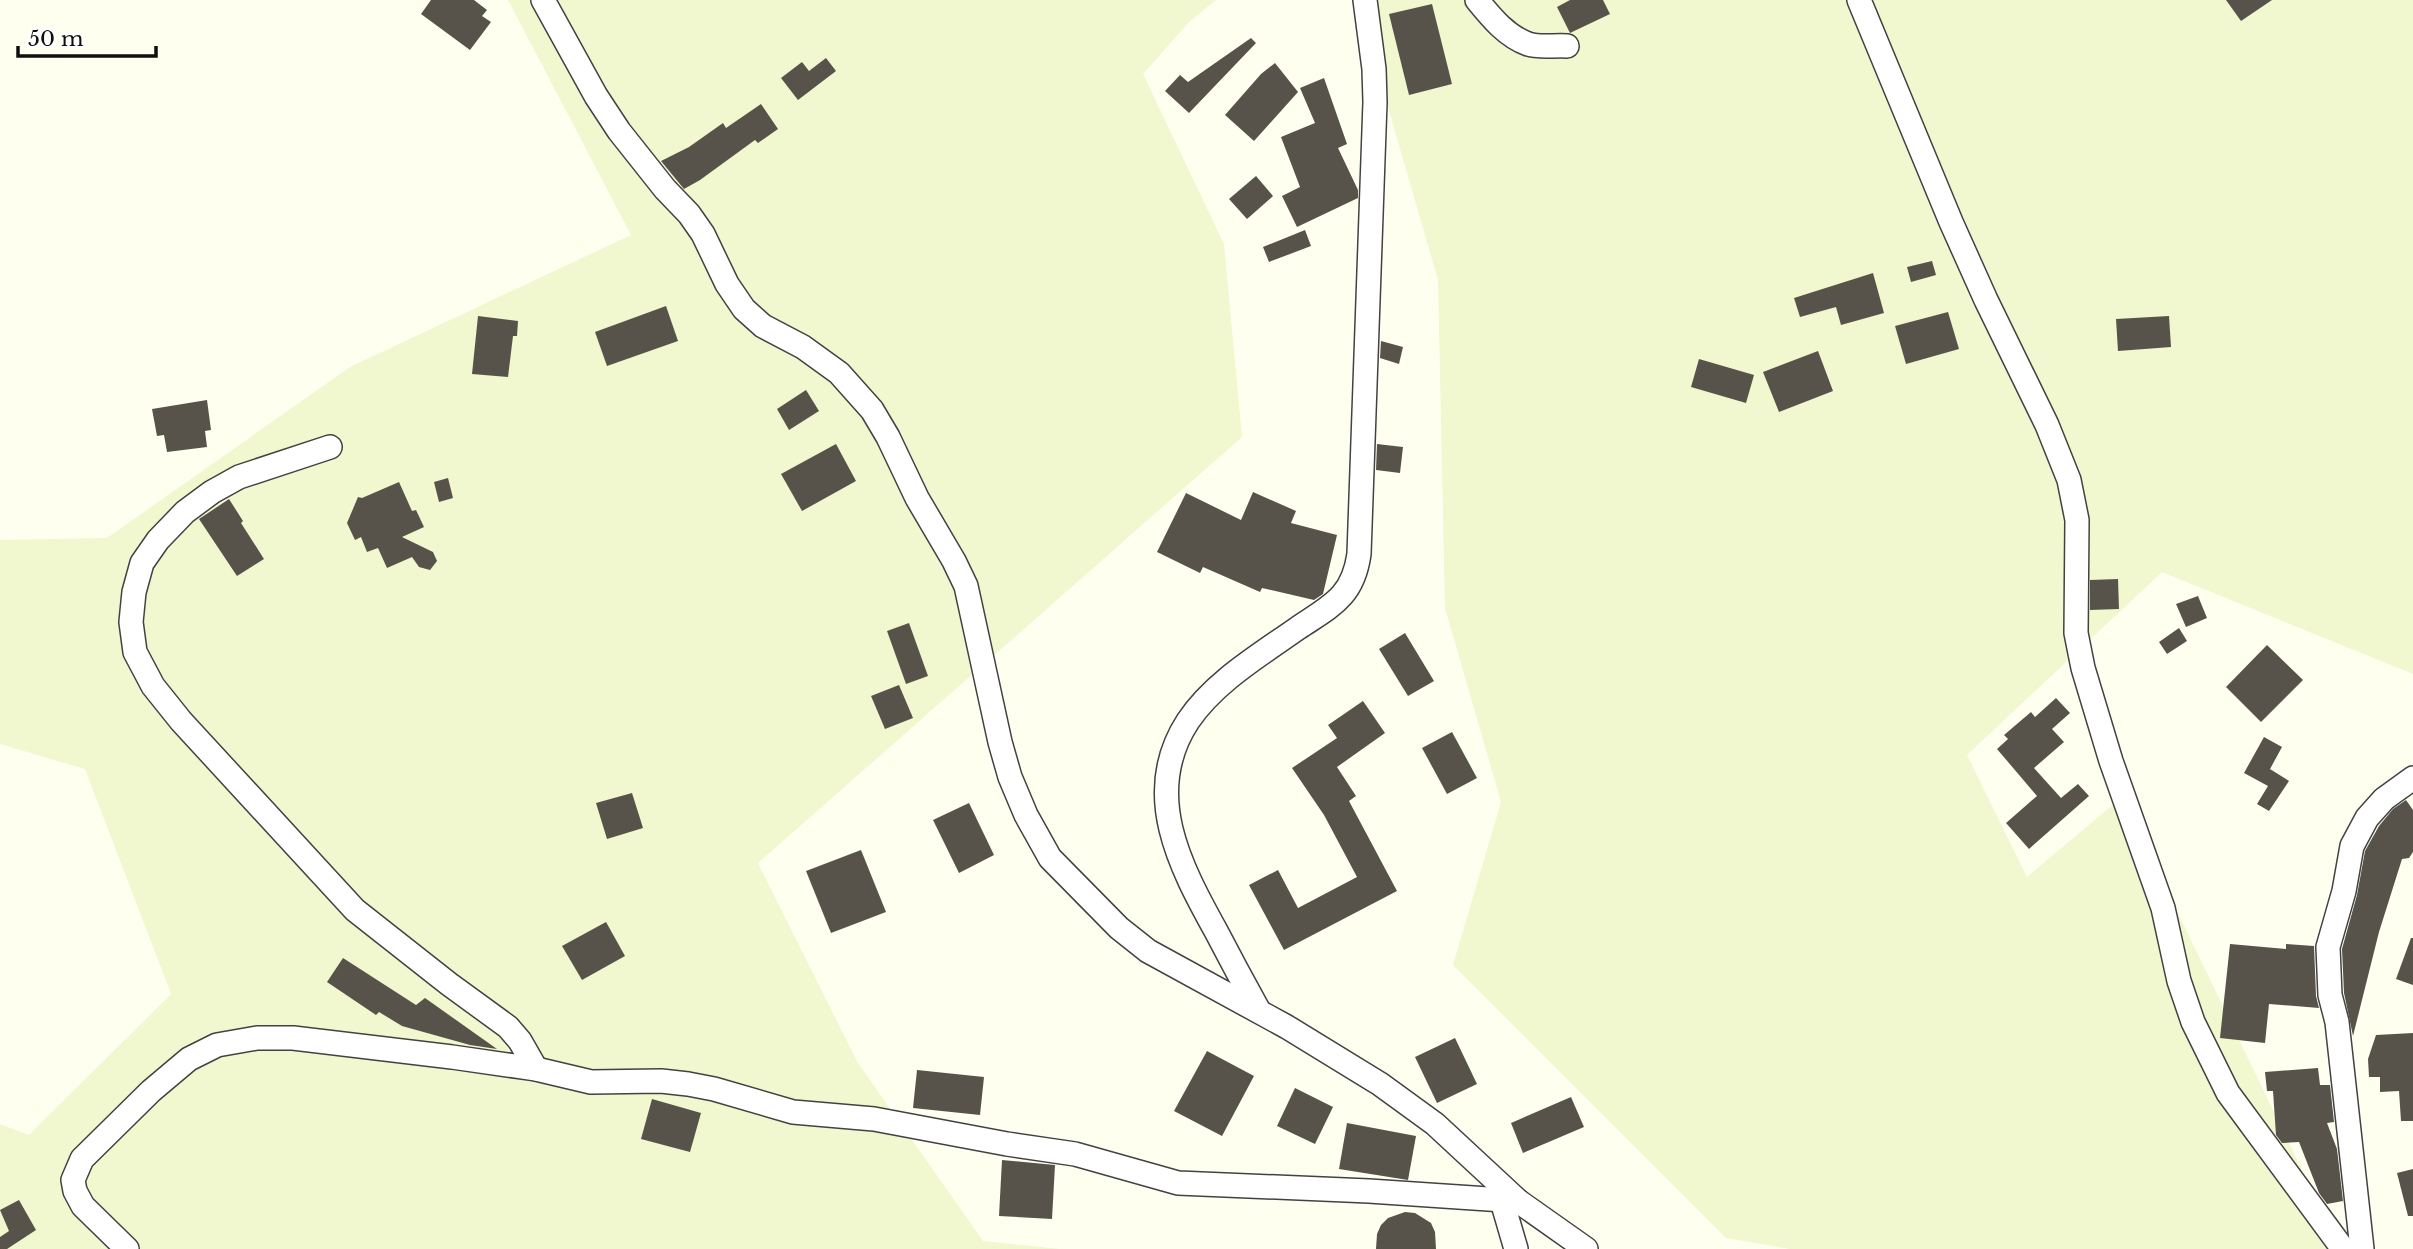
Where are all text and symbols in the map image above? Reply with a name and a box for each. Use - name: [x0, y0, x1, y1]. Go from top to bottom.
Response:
- scale bar: [18, 14, 156, 58]
- text: 50 m: [28, 26, 84, 52]

